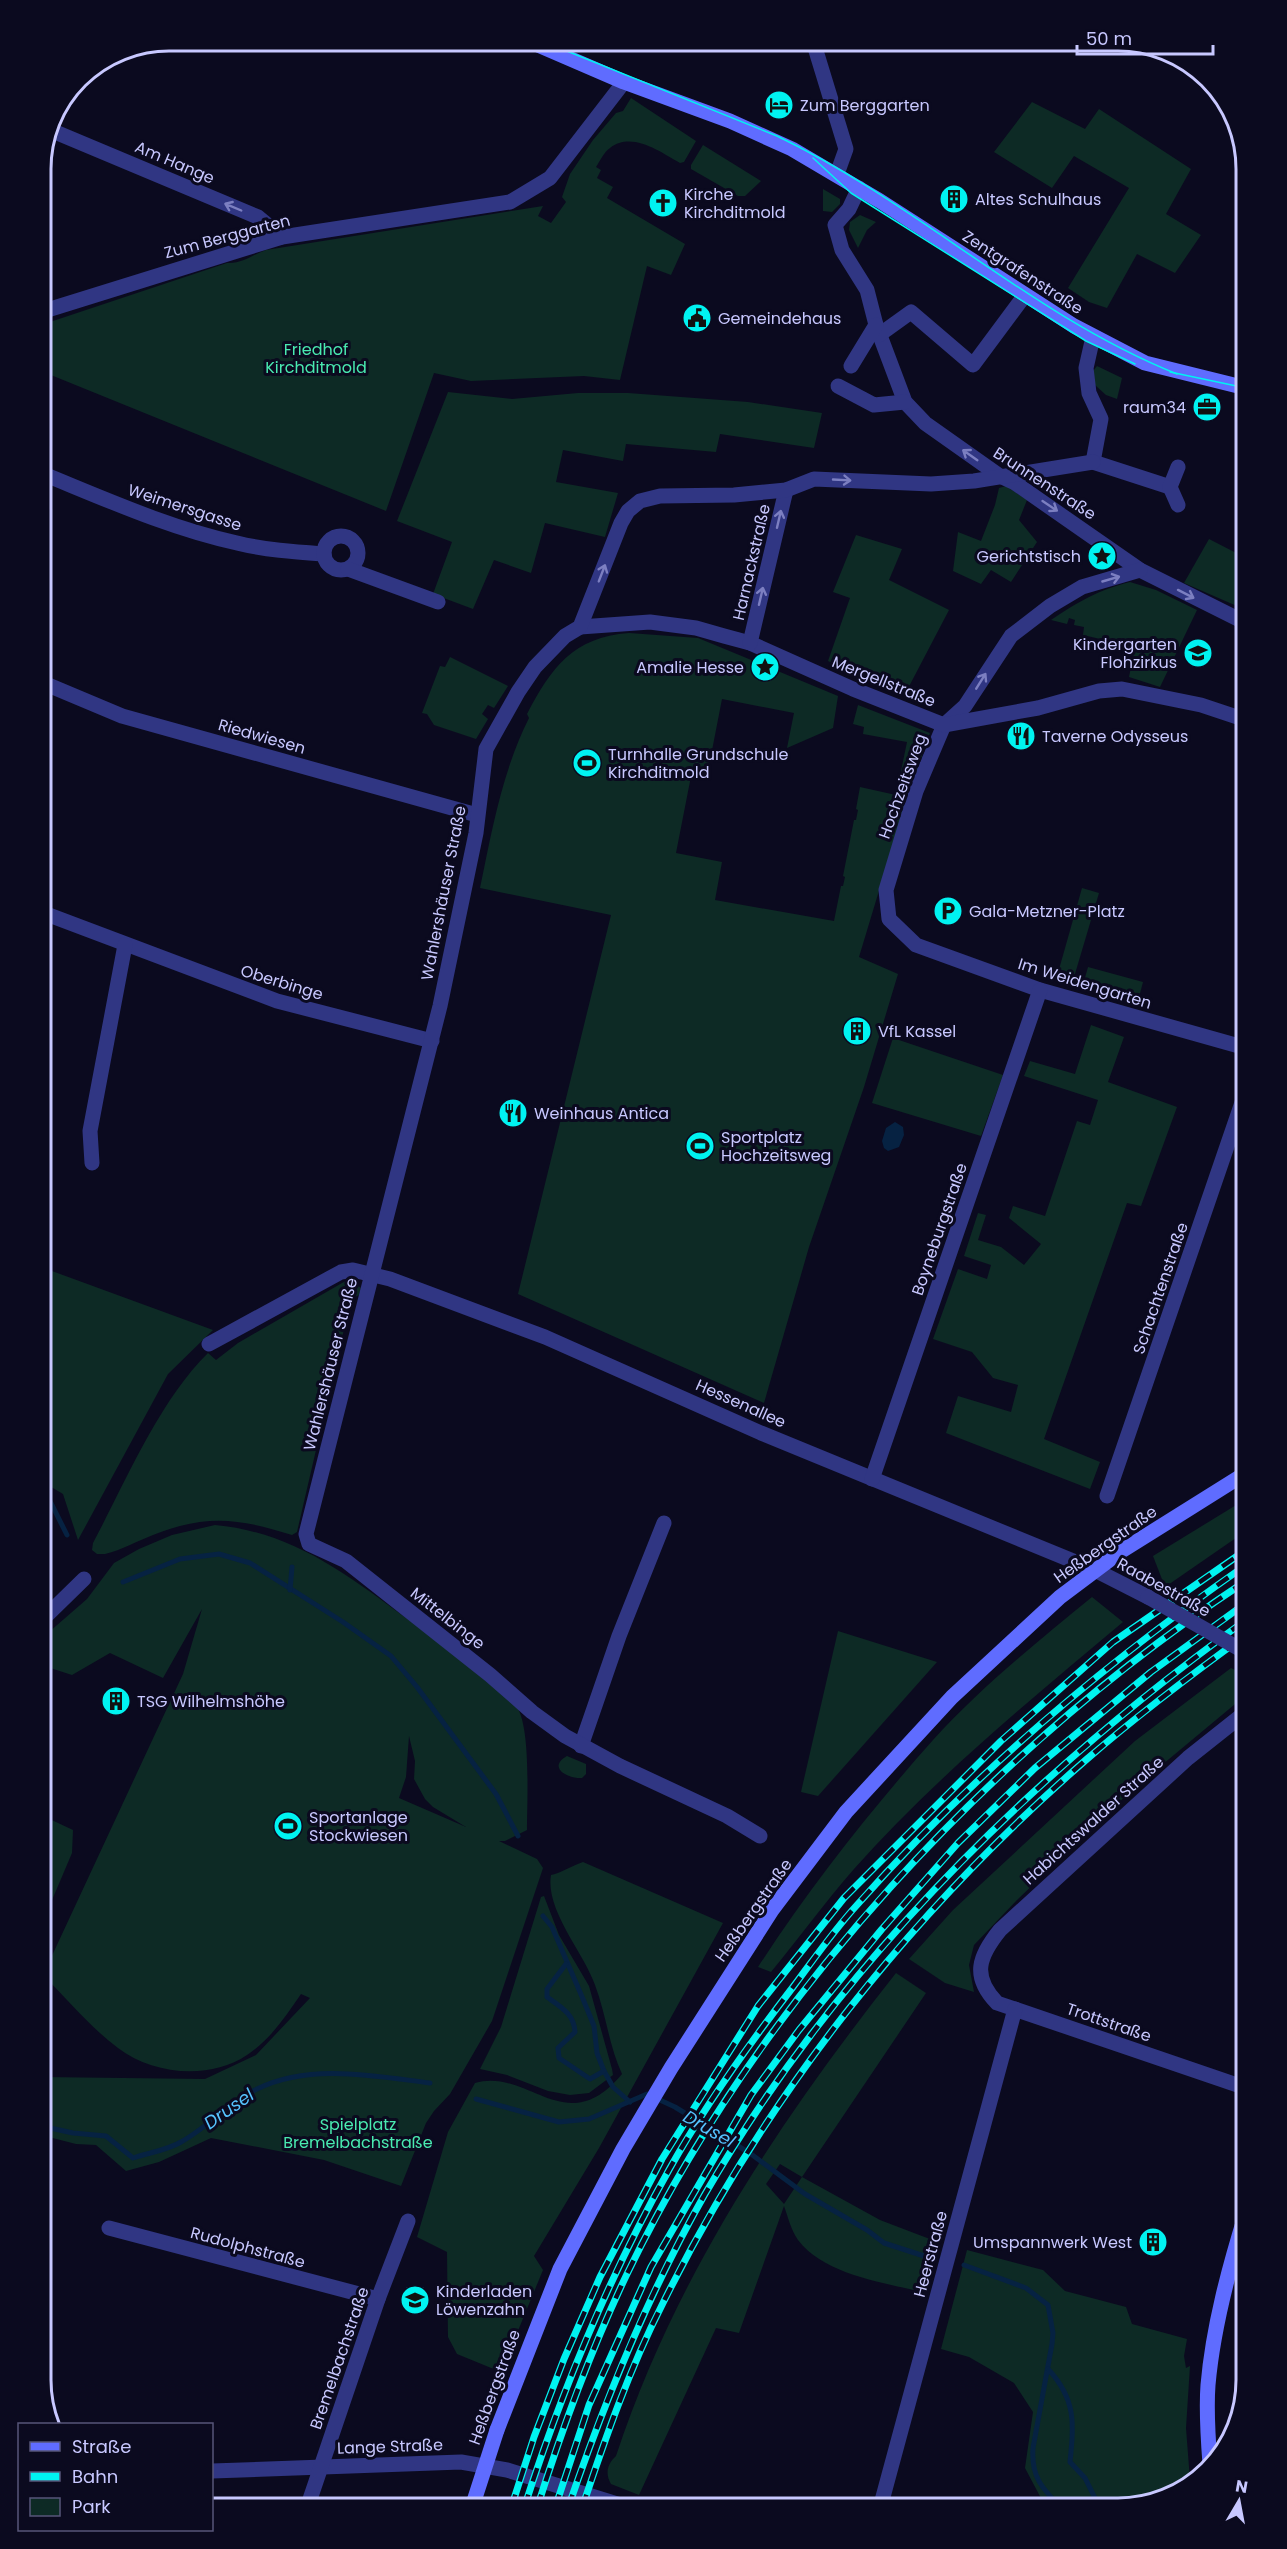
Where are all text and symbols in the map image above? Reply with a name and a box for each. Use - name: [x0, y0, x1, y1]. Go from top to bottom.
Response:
- scale bar: [1077, 18, 1214, 56]
- text: 50 m: [1086, 26, 1132, 51]
- hotel icon: Zum Berggarten: [763, 89, 795, 121]
- place label: Zum Berggarten: [800, 94, 930, 117]
- street label: Am Hange: [131, 135, 218, 190]
- place label: Kirche Kirchditmold: [684, 183, 786, 224]
- building icon: Altes Schulhaus: [938, 183, 970, 215]
- church icon: Kirche Kirchditmold: [647, 187, 679, 219]
- place label: Altes Schulhaus: [975, 188, 1101, 211]
- one-way arrow: [224, 200, 242, 212]
- street label: Zum Berggarten: [161, 209, 293, 264]
- street label: Zentgrafenstraße: [958, 225, 1088, 320]
- public building icon: Gemeindehaus: [681, 302, 713, 334]
- place label: Gemeindehaus: [718, 307, 841, 330]
- park label: Friedhof Kirchditmold: [265, 338, 367, 379]
- office icon: raum34: [1191, 391, 1223, 423]
- place label: raum34: [1123, 396, 1186, 419]
- street label: Brunnenstraße: [989, 442, 1101, 525]
- one-way arrow: [962, 449, 979, 461]
- one-way arrow: [832, 474, 852, 486]
- street label: Weimersgasse: [125, 478, 245, 537]
- one-way arrow: [1041, 500, 1057, 512]
- street label: Harnackstraße: [727, 502, 776, 622]
- one-way arrow: [774, 510, 786, 529]
- place icon: Gerichtstisch: [1086, 540, 1118, 572]
- place label: Gerichtstisch: [977, 545, 1081, 568]
- one-way arrow: [597, 564, 608, 583]
- one-way arrow: [1101, 573, 1120, 584]
- one-way arrow: [756, 587, 767, 607]
- one-way arrow: [1177, 589, 1195, 600]
- place label: Kindergarten Flohzirkus: [1073, 633, 1177, 674]
- school or university icon: Kindergarten Flohzirkus: [1182, 637, 1214, 669]
- street label: Mergellstraße: [828, 650, 939, 713]
- place icon: Amalie Hesse: [749, 651, 781, 683]
- place label: Amalie Hesse: [636, 656, 744, 679]
- one-way arrow: [975, 673, 987, 690]
- street label: Riedwiesen: [215, 713, 308, 760]
- restaurant icon: Taverne Odysseus: [1005, 720, 1037, 752]
- place label: Taverne Odysseus: [1042, 725, 1188, 748]
- street label: Hochzeitsweg: [873, 730, 932, 842]
- place label: Turnhalle Grundschule Kirchditmold: [608, 743, 788, 784]
- sports icon: Turnhalle Grundschule Kirchditmold: [571, 747, 603, 779]
- street label: Wahlershäuser Straße: [415, 804, 472, 982]
- parking icon: Gala-Metzner-Platz: [932, 895, 964, 927]
- place label: Gala-Metzner-Platz: [969, 900, 1125, 923]
- street label: Im Weidengarten: [1015, 952, 1155, 1015]
- street label: Oberbinge: [238, 959, 326, 1006]
- building icon: VfL Kassel: [841, 1015, 873, 1047]
- place label: VfL Kassel: [878, 1020, 956, 1043]
- restaurant icon: Weinhaus Antica: [497, 1097, 529, 1129]
- place label: Weinhaus Antica: [534, 1102, 669, 1125]
- place label: Sportplatz Hochzeitsweg: [721, 1126, 831, 1167]
- sports icon: Sportplatz Hochzeitsweg: [684, 1130, 716, 1162]
- street label: Boyneburgstraße: [906, 1160, 973, 1299]
- street label: Schachtenstraße: [1127, 1219, 1194, 1357]
- street label: Wahlershäuser Straße: [298, 1275, 363, 1453]
- street label: Hessenallee: [692, 1373, 790, 1434]
- street label: Heßbergstraße: [1049, 1500, 1162, 1589]
- street label: Raabestraße: [1113, 1552, 1215, 1623]
- street label: Mittelbinge: [406, 1582, 490, 1655]
- building icon: TSG Wilhelmshöhe: [100, 1685, 132, 1717]
- place label: TSG Wilhelmshöhe: [137, 1690, 285, 1713]
- street label: Habichtswalder Straße: [1018, 1751, 1169, 1890]
- place label: Sportanlage Stockwiesen: [309, 1806, 408, 1847]
- sports icon: Sportanlage Stockwiesen: [272, 1810, 304, 1842]
- street label: Heßbergstraße: [709, 1854, 798, 1967]
- street label: Trottstraße: [1063, 1997, 1154, 2048]
- water label: Drusel: [199, 2082, 259, 2135]
- water label: Drusel: [679, 2104, 740, 2154]
- park label: Spielplatz Bremelbachstraße: [283, 2113, 433, 2154]
- street label: Heerstraße: [908, 2208, 953, 2300]
- street label: Rudolphstraße: [188, 2221, 308, 2274]
- building icon: Umspannwerk West: [1137, 2226, 1169, 2258]
- place label: Umspannwerk West: [973, 2231, 1132, 2254]
- place label: Kinderladen Löwenzahn: [436, 2280, 532, 2321]
- street label: Bremelbachstraße: [304, 2284, 375, 2433]
- school or university icon: Kinderladen Löwenzahn: [399, 2284, 431, 2316]
- street label: Heßbergstraße: [463, 2326, 526, 2448]
- legend: [18, 2423, 213, 2531]
- street label: Lange Straße: [337, 2433, 443, 2460]
- text: Straße: [72, 2434, 131, 2459]
- text: Bahn: [72, 2464, 118, 2489]
- north arrow: [1209, 2471, 1269, 2531]
- text: N: [1234, 2474, 1249, 2499]
- text: Park: [72, 2494, 111, 2519]

